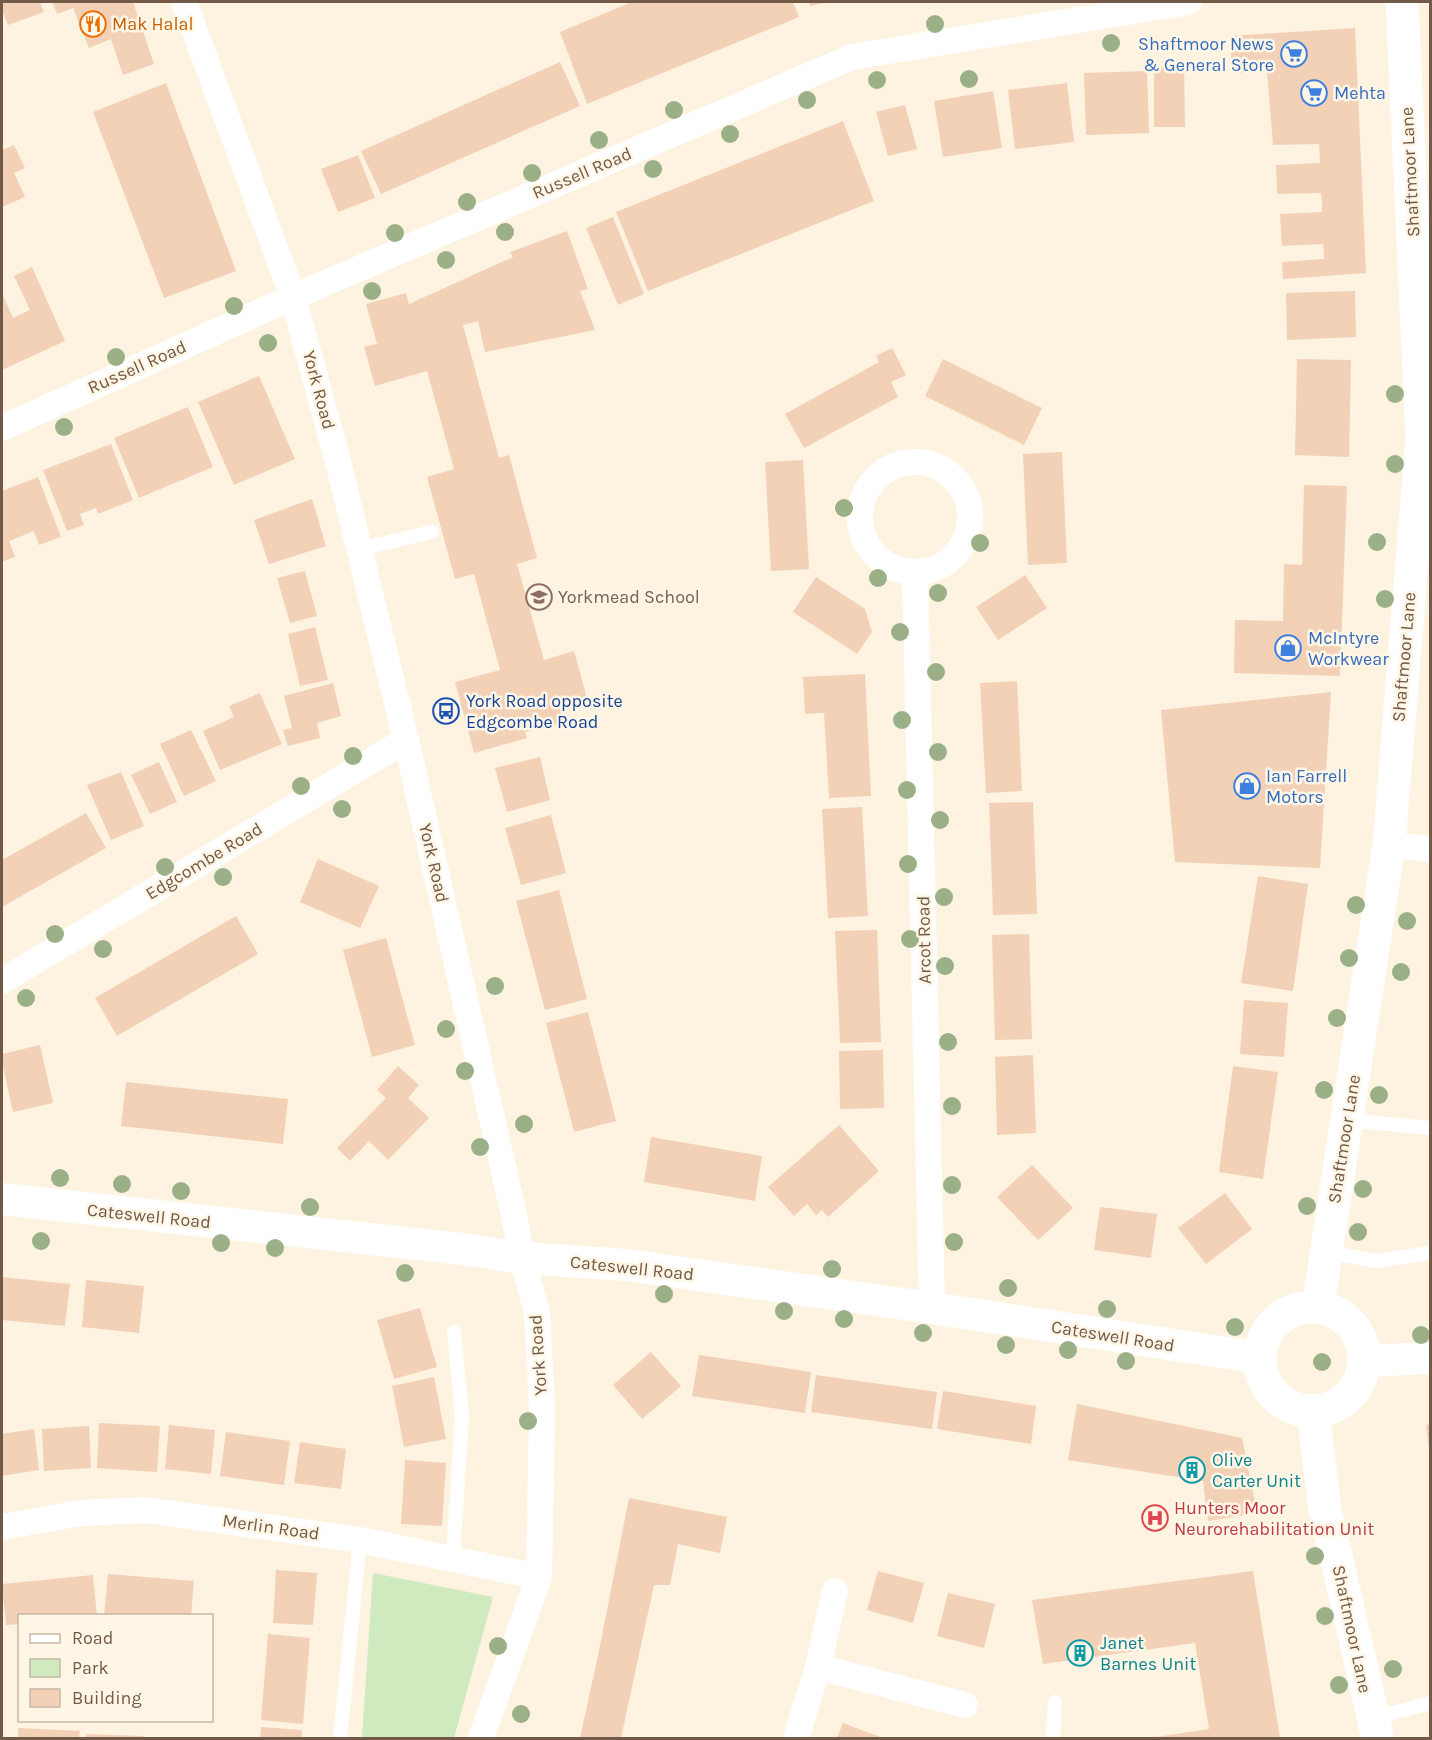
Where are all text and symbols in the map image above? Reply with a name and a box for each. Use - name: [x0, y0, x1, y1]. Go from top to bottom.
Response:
- restaurant icon: Mak Halal: [78, 9, 108, 39]
- place label: Mak Halal: [112, 13, 194, 35]
- place label: Shaftmoor News & General Store: [1138, 33, 1274, 76]
- supermarket icon: Shaftmoor News & General Store: [1279, 39, 1309, 69]
- supermarket icon: Mehta: [1299, 78, 1329, 108]
- place label: Mehta: [1334, 82, 1386, 104]
- street label: Shaftmoor Lane: [1396, 106, 1424, 238]
- street label: Russell Road: [529, 142, 635, 204]
- street label: Russell Road: [84, 335, 190, 399]
- street label: York Road: [298, 348, 340, 432]
- school or university icon: Yorkmead School: [524, 582, 554, 612]
- place label: Yorkmead School: [558, 586, 700, 608]
- street label: Shaftmoor Lane: [1387, 591, 1421, 723]
- place label: McIntyre Workwear: [1308, 627, 1389, 670]
- shop icon: McIntyre Workwear: [1273, 633, 1303, 663]
- place label: York Road opposite Edgcombe Road: [466, 690, 623, 733]
- bus stop icon: York Road opposite Edgcombe Road: [431, 696, 461, 726]
- place label: Ian Farrell Motors: [1266, 765, 1347, 808]
- shop icon: Ian Farrell Motors: [1232, 771, 1262, 801]
- street label: Edgcombe Road: [142, 817, 266, 905]
- street label: York Road: [414, 821, 454, 905]
- street label: Arcot Road: [912, 896, 936, 984]
- street label: Shaftmoor Lane: [1323, 1073, 1365, 1205]
- street label: Cateswell Road: [86, 1199, 212, 1233]
- street label: Cateswell Road: [569, 1251, 695, 1285]
- street label: York Road: [524, 1314, 552, 1396]
- street label: Cateswell Road: [1050, 1315, 1176, 1357]
- place label: Olive Carter Unit: [1212, 1449, 1301, 1492]
- building icon: Olive Carter Unit: [1177, 1455, 1207, 1485]
- place label: Hunters Moor Neurorehabilitation Unit: [1174, 1497, 1375, 1540]
- hospital icon: Hunters Moor Neurorehabilitation Unit: [1140, 1503, 1170, 1533]
- street label: Merlin Road: [221, 1509, 321, 1545]
- street label: Shaftmoor Lane: [1328, 1563, 1376, 1695]
- legend: [18, 1614, 213, 1722]
- text: Road: [72, 1627, 113, 1649]
- place label: Janet Barnes Unit: [1100, 1632, 1196, 1675]
- building icon: Janet Barnes Unit: [1065, 1638, 1095, 1668]
- text: Park: [72, 1657, 109, 1679]
- text: Building: [72, 1687, 142, 1709]

